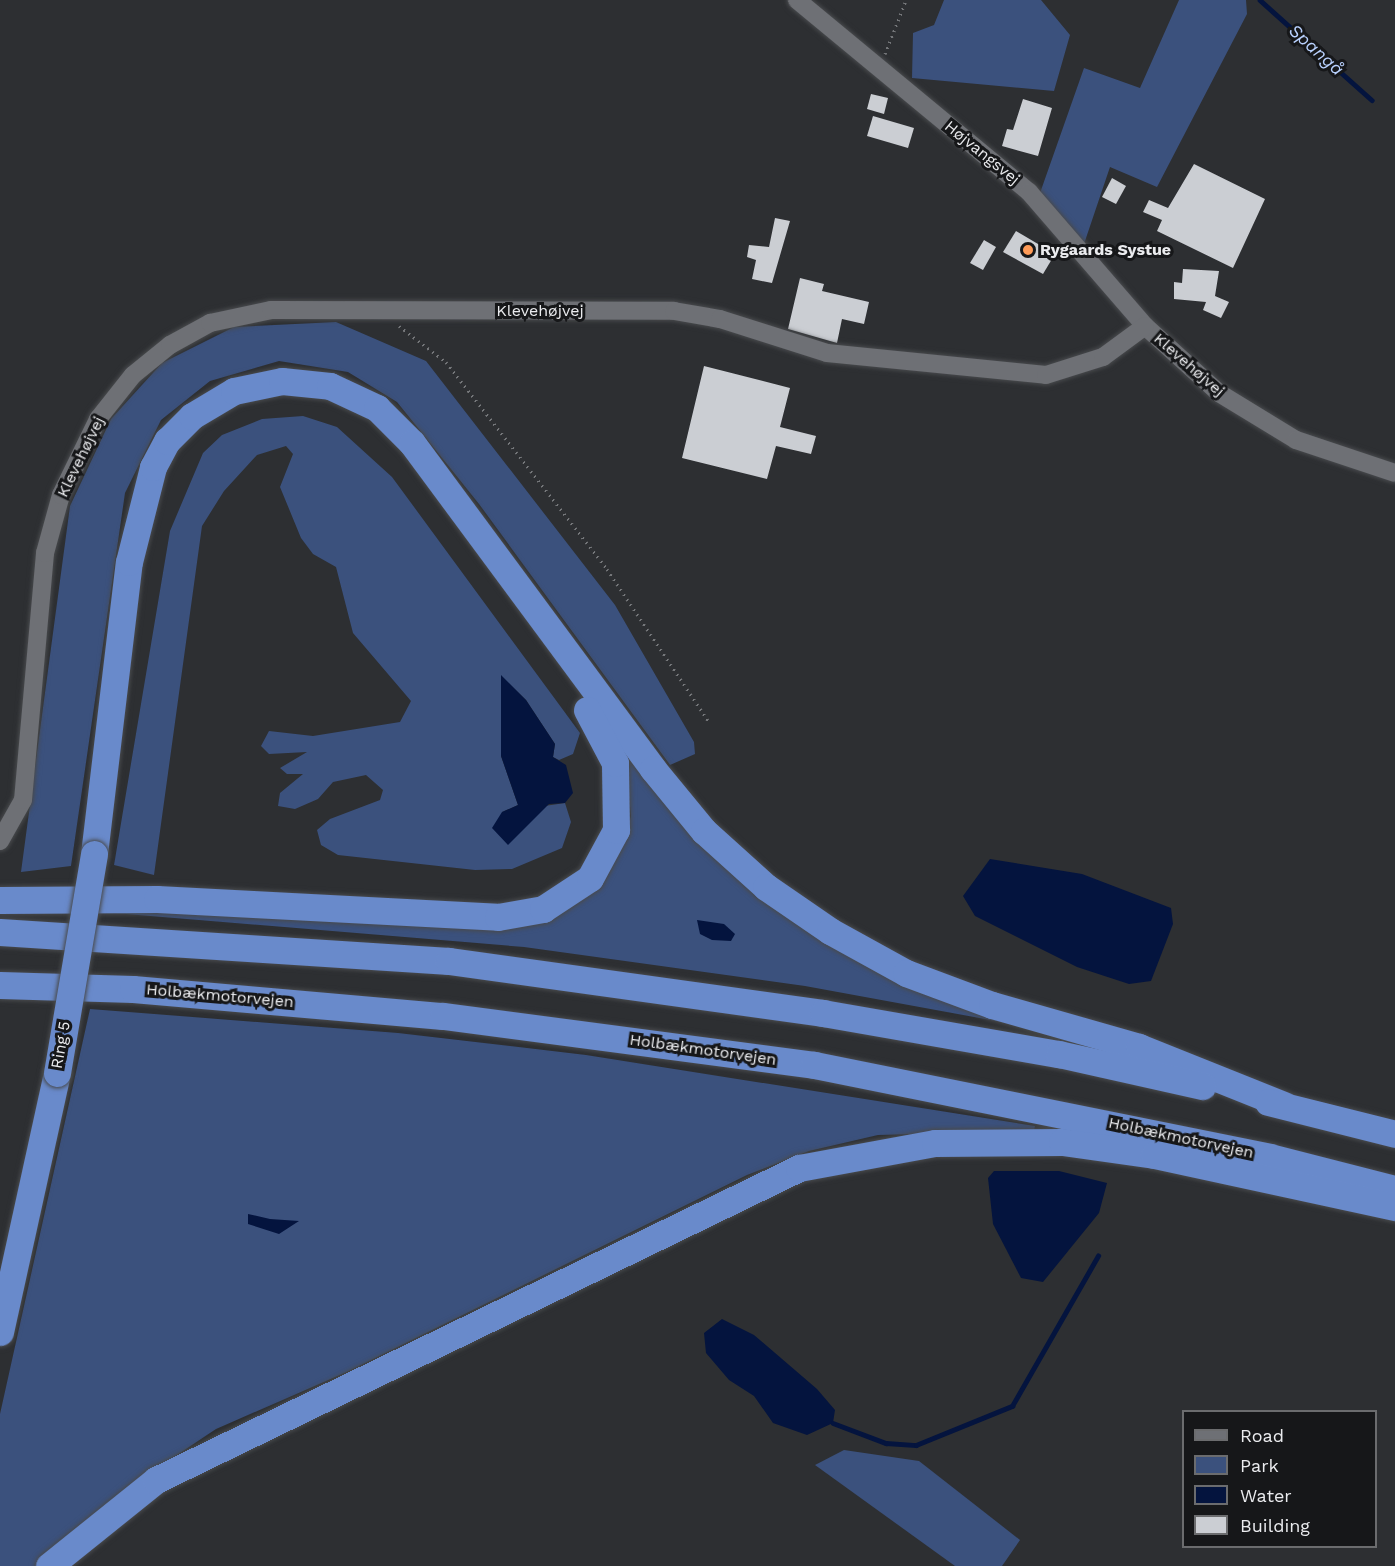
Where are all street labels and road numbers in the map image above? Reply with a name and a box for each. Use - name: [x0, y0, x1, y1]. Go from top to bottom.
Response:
- street label: Højvangsvej: [941, 117, 1023, 189]
- street label: Klevehøjvej: [496, 301, 584, 321]
- street label: Klevehøjvej: [1150, 329, 1228, 401]
- street label: Klevehøjvej: [53, 413, 109, 501]
- street label: Holbækmotorvejen: [145, 980, 295, 1012]
- street label: Ring 5: [47, 1020, 75, 1070]
- street label: Holbækmotorvejen: [628, 1030, 778, 1070]
- street label: Holbækmotorvejen: [1107, 1113, 1255, 1163]

